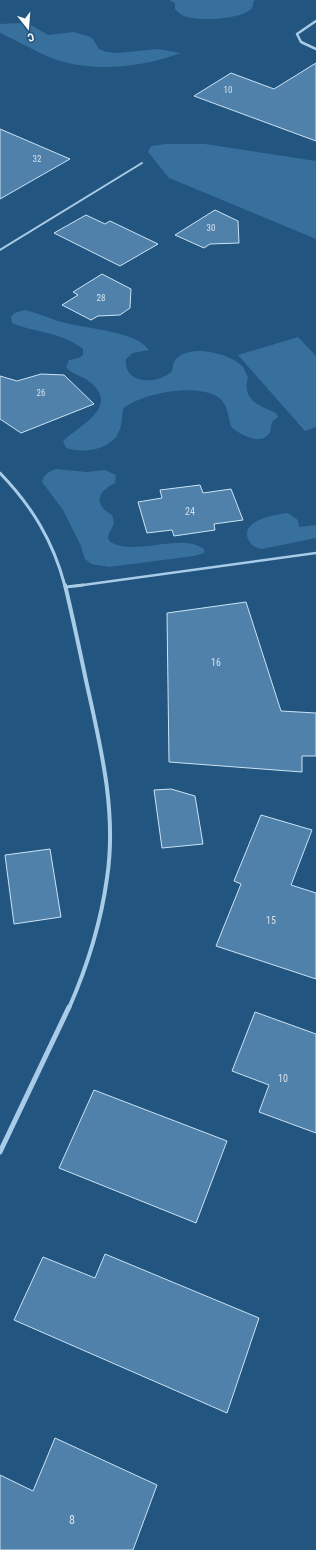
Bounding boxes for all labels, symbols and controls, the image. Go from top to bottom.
north arrow [8,8,48,48]
text: С [26,30,36,44]
house number: 10 [224,85,232,95]
house number: 32 [33,154,42,164]
house number: 30 [207,223,215,233]
house number: 28 [97,293,105,303]
house number: 26 [37,388,45,398]
house number: 24 [185,506,195,517]
house number: 16 [211,657,221,668]
house number: 15 [266,915,276,926]
house number: 10 [278,1073,288,1084]
house number: 8 [69,1513,75,1527]

